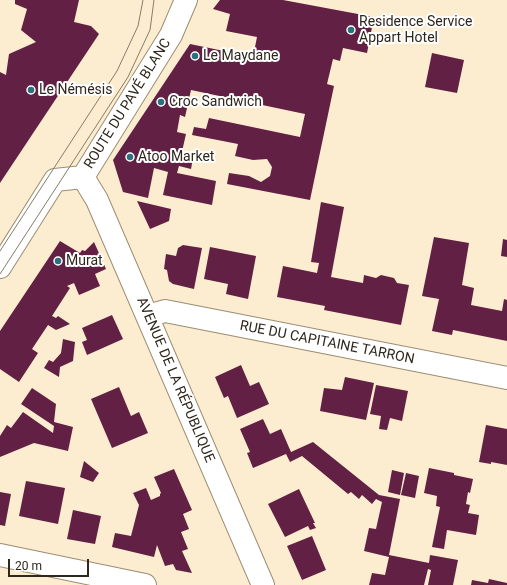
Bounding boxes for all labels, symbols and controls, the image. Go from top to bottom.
place label: Residence Service Appart Hotel [359,14,472,46]
marker: Residence Service Appart Hotel [346,25,356,35]
street label: ROUTE DU PAVÉ BLANC [81,36,175,172]
place label: Le Maydane [203,48,278,64]
marker: Le Maydane [190,51,200,61]
place label: Le Némésis [39,82,112,98]
marker: Le Némésis [26,85,36,95]
place label: Croc Sandwich [169,94,262,110]
marker: Croc Sandwich [156,97,166,107]
place label: Atoo Market [138,149,214,165]
marker: Atoo Market [125,152,135,162]
place label: Murat [66,253,103,269]
marker: Murat [53,256,63,266]
street label: AVENUE DE LA RÉPUBLIQUE [132,295,218,465]
street label: RUE DU CAPITAINE TARRON [238,318,416,368]
scale bar [10,551,91,577]
text: 20 m [15,559,42,573]

